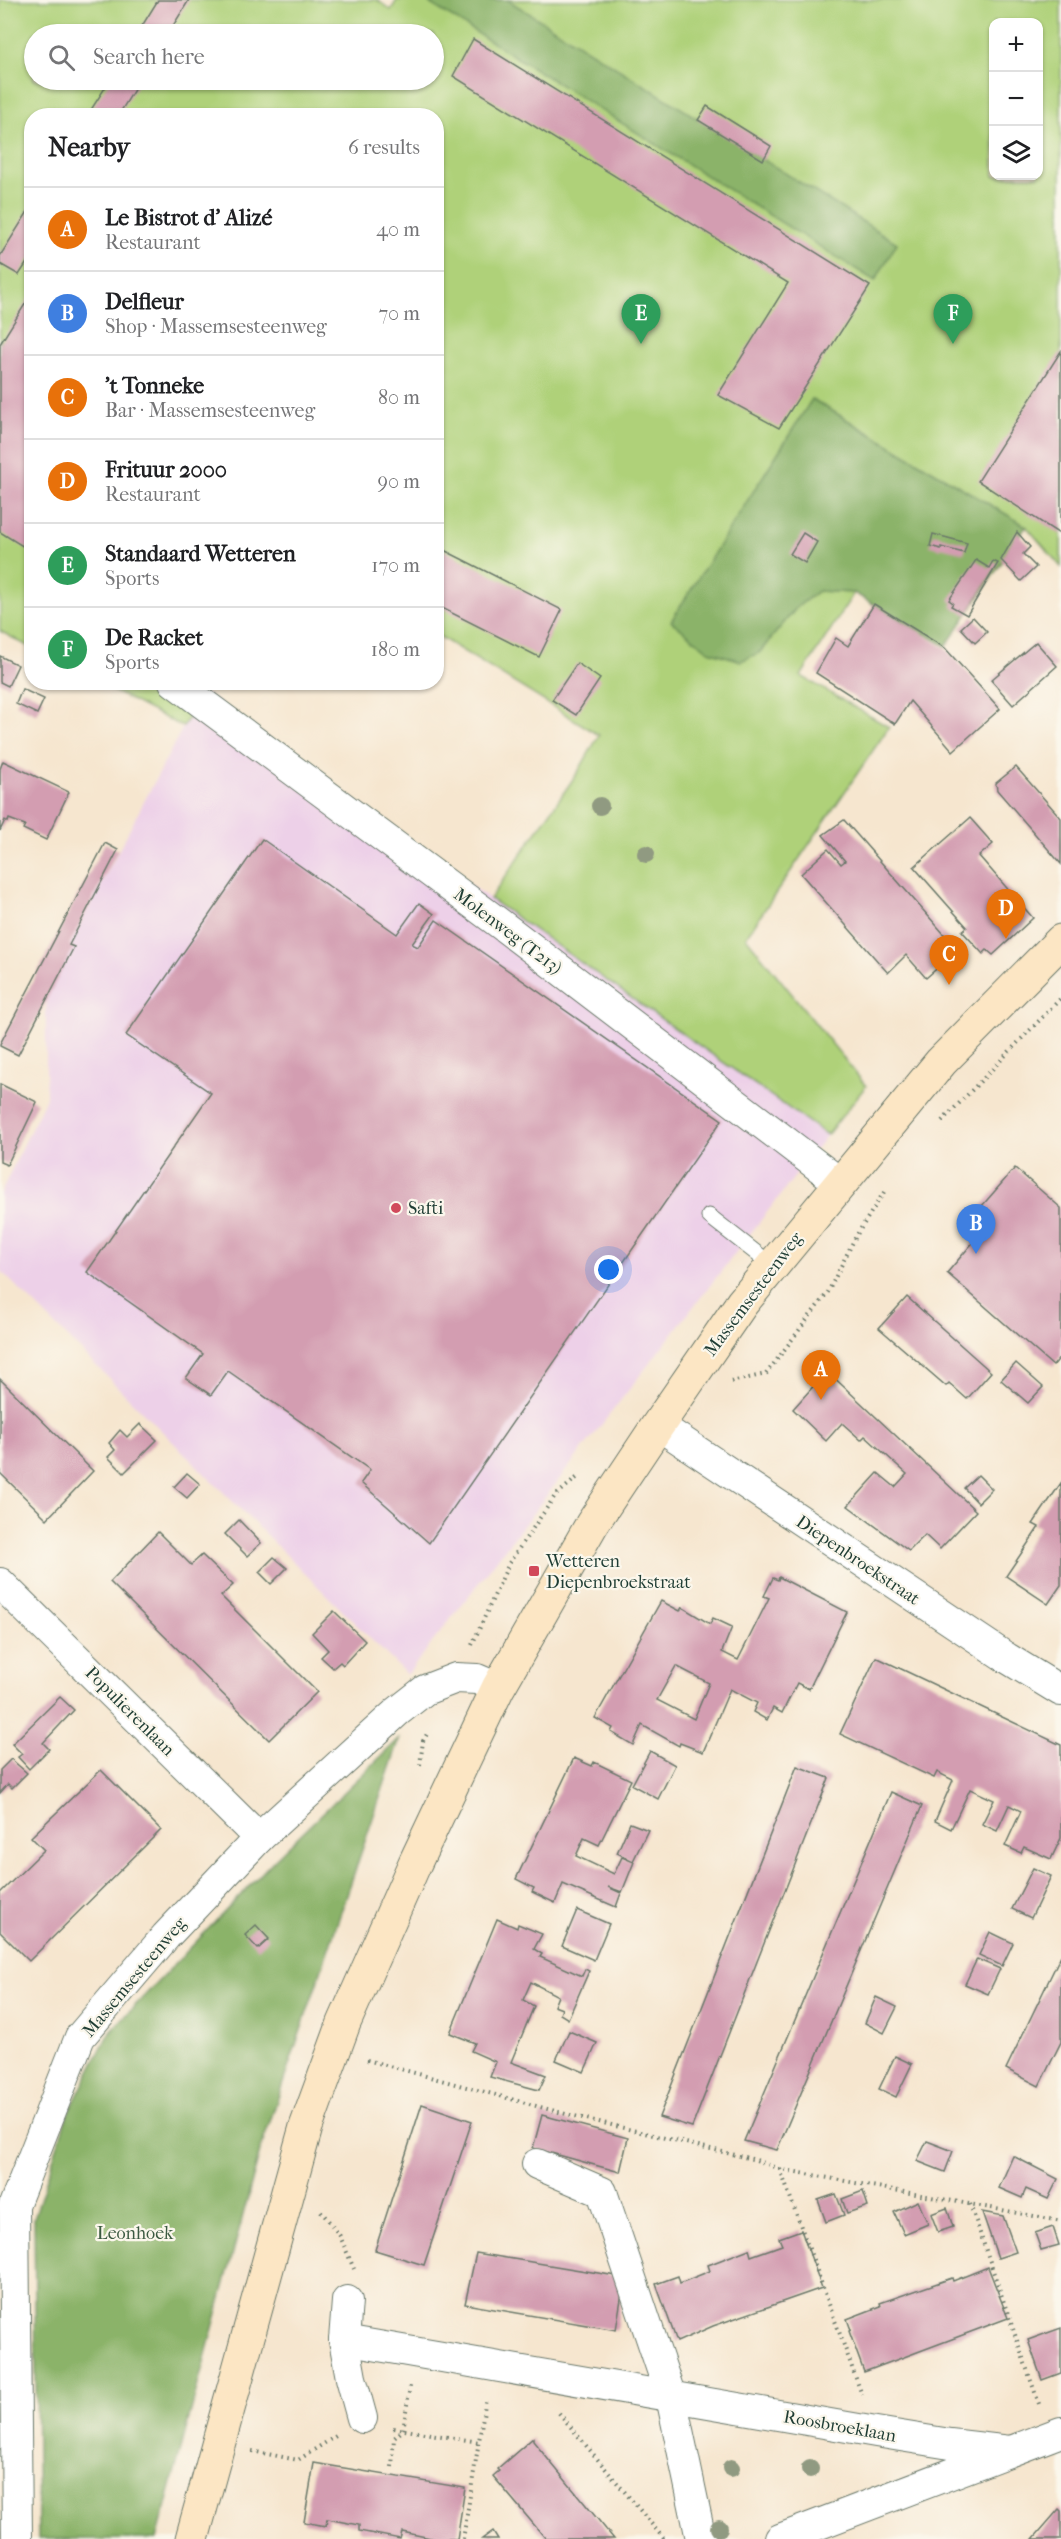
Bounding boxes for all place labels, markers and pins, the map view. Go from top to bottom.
pin: E [622,294,660,344]
pin: F [934,294,972,344]
pin: D [986,890,1026,939]
pin: C [930,936,968,985]
place label: Safti [408,1198,444,1219]
marker: Safti [389,1201,403,1215]
pin: B [956,1204,996,1254]
pin: A [802,1350,840,1400]
place label: Wetteren Diepenbroekstraat [545,1551,691,1593]
marker: Wetteren Diepenbroekstraat [527,1564,541,1578]

